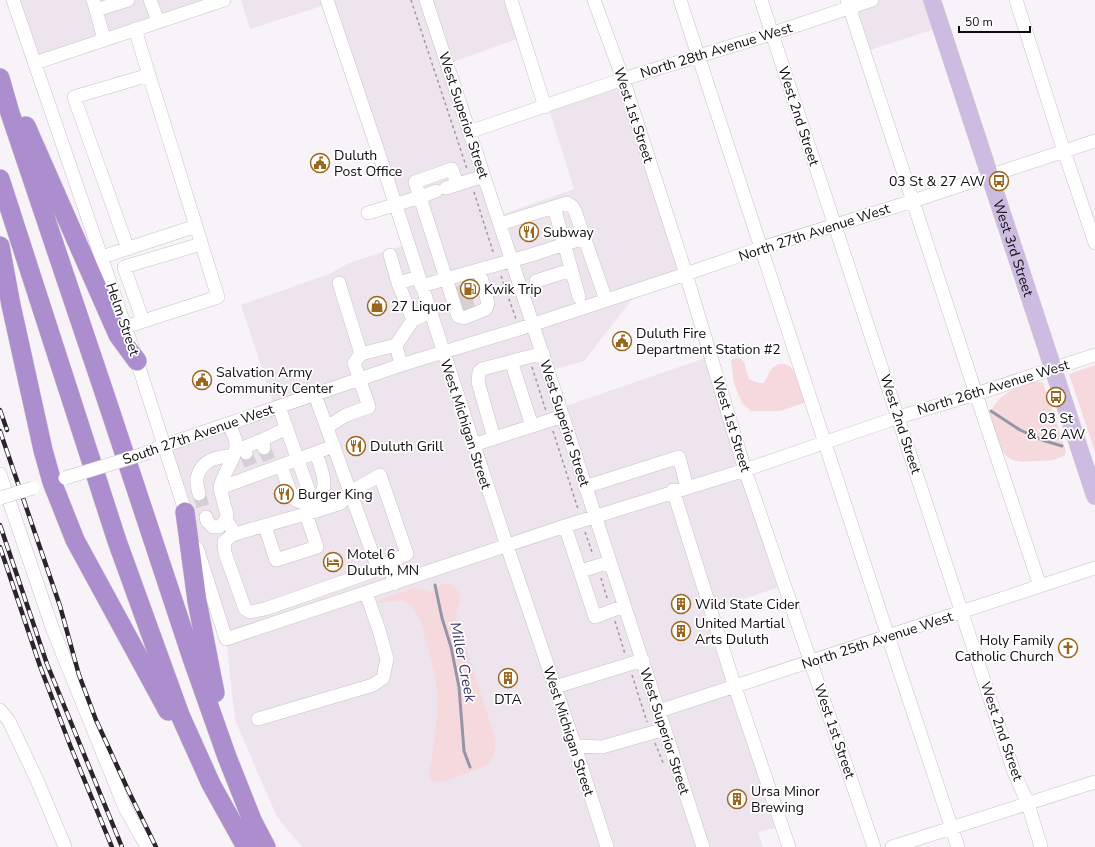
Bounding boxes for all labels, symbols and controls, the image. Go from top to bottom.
scale bar [959,8,1030,34]
text: 50 m [965,14,993,30]
street label: North 28th Avenue West [638,18,795,83]
street label: West Superior Street [434,49,493,181]
street label: West 2nd Street [773,64,824,168]
street label: West 1st Street [609,65,658,165]
place label: Duluth Post Office [334,146,402,181]
public building icon: Duluth Post Office [309,152,331,174]
bus stop icon: 03 St & 27 AW [988,170,1010,192]
place label: 03 St & 27 AW [889,172,986,191]
street label: West 3rd Street [988,197,1038,299]
street label: North 27th Avenue West [736,199,892,266]
restaurant icon: Subway [518,221,540,243]
place label: Subway [543,223,595,242]
fuel station icon: Kwik Trip [459,278,481,300]
street label: Helm Street [101,280,144,358]
place label: Kwik Trip [484,280,542,299]
shop icon: 27 Liquor [366,295,388,317]
place label: 27 Liquor [391,297,451,316]
place label: Duluth Fire Department Station #2 [636,324,781,359]
public building icon: Duluth Fire Department Station #2 [611,330,633,352]
street label: North 26th Avenue West [915,355,1072,420]
street label: West Michigan Street [436,357,496,492]
street label: West Superior Street [535,357,594,489]
place label: Salvation Army Community Center [216,363,333,398]
public building icon: Salvation Army Community Center [191,369,213,391]
street label: West 2nd Street [875,372,926,476]
street label: West 1st Street [708,374,755,474]
bus stop icon: 03 St & 26 AW [1045,386,1067,408]
street label: South 27th Avenue West [120,400,276,469]
place label: 03 St & 26 AW [1027,409,1086,444]
restaurant icon: Duluth Grill [345,435,367,457]
place label: Duluth Grill [370,437,444,456]
restaurant icon: Burger King [273,483,295,505]
place label: Burger King [298,485,373,504]
place label: Motel 6 Duluth, MN [347,545,419,580]
hotel icon: Motel 6 Duluth, MN [322,551,344,573]
building icon: Wild State Cider [670,593,692,615]
place label: Wild State Cider [695,595,800,614]
street label: North 25th Avenue West [799,607,955,674]
place label: United Martial Arts Duluth [695,614,786,649]
water label: Miller Creek [445,620,481,704]
building icon: United Martial Arts Duluth [670,620,692,642]
place label: Holy Family Catholic Church [955,631,1055,666]
church icon: Holy Family Catholic Church [1057,637,1079,659]
street label: West Michigan Street [539,664,599,799]
street label: West Superior Street [635,665,694,797]
building icon: DTA [497,667,519,689]
street label: West 2nd Street [976,679,1027,783]
street label: West 1st Street [809,681,860,781]
place label: DTA [494,690,522,709]
place label: Ursa Minor Brewing [751,782,820,817]
building icon: Ursa Minor Brewing [726,788,748,810]

